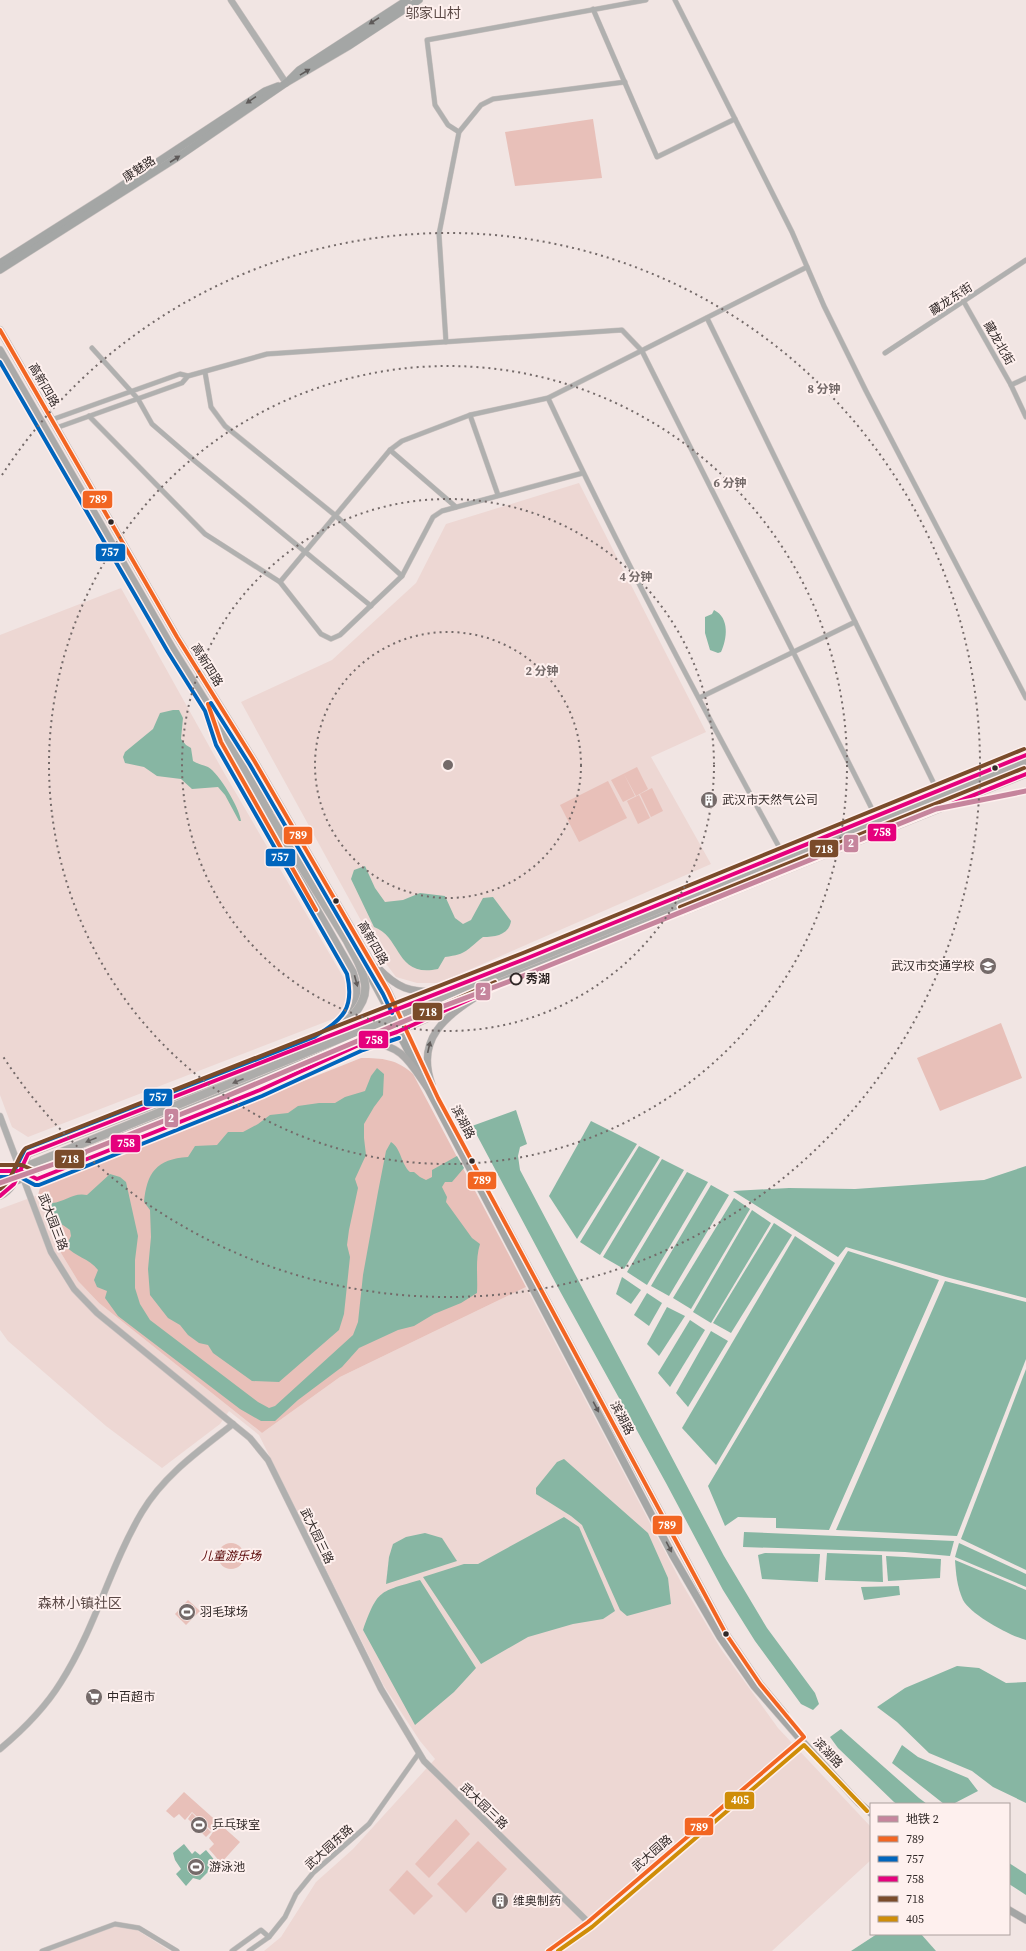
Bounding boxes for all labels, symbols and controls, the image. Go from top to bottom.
district label: 邬家山村 [405,3,461,23]
one-way arrow [369,17,380,25]
one-way arrow [299,69,311,76]
one-way arrow [246,96,257,104]
street label: 康魅路 [120,152,158,186]
one-way arrow [170,155,180,163]
street label: 藏龙东街 [927,279,975,319]
street label: 藏龙北街 [980,318,1018,368]
street label: 高新四路 [25,360,63,410]
text: 8 分钟 [807,381,841,397]
text: 6 分钟 [713,475,747,491]
line badge: 789 [82,490,113,509]
text: 789 [89,492,107,507]
unlabelled marker [106,517,116,527]
line badge: 757 [95,543,126,562]
text: 757 [101,545,119,560]
text: 4 分钟 [619,569,653,585]
street label: 高新四路 [187,640,227,690]
text: 2 分钟 [525,663,559,679]
centre of rings [441,758,455,772]
unlabelled marker [990,763,1000,773]
building icon: 武汉市天然气公司 [699,790,719,810]
place label: 武汉市天然气公司 [722,792,818,808]
line badge: 758 [867,823,897,842]
text: 758 [873,825,891,840]
line badge: 789 [283,826,313,845]
text: 789 [289,828,307,843]
line badge: 2 [843,834,859,853]
text: 2 [848,836,854,851]
line badge: 718 [809,839,839,858]
text: 718 [815,842,833,857]
line badge: 757 [265,848,296,867]
text: 757 [271,850,289,865]
unlabelled marker [331,896,341,906]
street label: 高新四路 [354,918,392,968]
school or university icon: 武汉市交通学校 [978,956,998,976]
place label: 武汉市交通学校 [891,958,975,974]
place label: 秀湖 [526,971,550,987]
marker: 秀湖 [509,972,523,986]
one-way arrow [353,974,359,987]
line badge: 2 [475,982,491,1001]
text: 2 [480,984,486,999]
line badge: 718 [412,1002,443,1021]
text: 718 [419,1005,437,1020]
line badge: 758 [358,1030,389,1049]
text: 758 [365,1033,383,1048]
one-way arrow [427,1041,433,1054]
one-way arrow [231,1078,243,1084]
line badge: 757 [143,1088,173,1107]
text: 757 [149,1090,167,1105]
street label: 滨湖路 [447,1102,479,1142]
line badge: 2 [164,1108,179,1128]
text: 2 [168,1111,174,1126]
line badge: 758 [110,1134,141,1153]
text: 758 [117,1136,135,1151]
one-way arrow [85,1138,97,1144]
line badge: 718 [54,1149,85,1169]
text: 718 [61,1152,79,1167]
unlabelled marker [467,1156,477,1166]
line badge: 789 [467,1171,497,1190]
text: 789 [473,1173,491,1188]
street label: 武大园三路 [35,1191,71,1253]
street label: 滨湖路 [606,1398,638,1438]
one-way arrow [592,1401,599,1413]
street label: 武大园三路 [297,1506,337,1566]
line badge: 789 [652,1515,683,1535]
text: 789 [658,1518,676,1533]
one-way arrow [666,1541,672,1553]
park label: 儿童游乐场 [201,1548,262,1564]
district label: 森林小镇社区 [38,1593,122,1613]
sports icon: 羽毛球场 [177,1602,197,1622]
place label: 羽毛球场 [200,1604,248,1620]
unlabelled marker [721,1629,731,1639]
supermarket icon: 中百超市 [84,1687,104,1707]
place label: 中百超市 [107,1689,155,1705]
street label: 滨湖路 [810,1734,846,1772]
street label: 武大园三路 [457,1779,511,1833]
line badge: 405 [724,1791,755,1810]
text: 405 [731,1793,749,1808]
legend [870,1803,1010,1935]
text: 地铁 2 [906,1811,939,1827]
sports icon: 乒乓球室 [189,1815,209,1835]
place label: 乒乓球室 [212,1817,260,1833]
line badge: 789 [684,1817,714,1836]
text: 789 [690,1820,708,1835]
street label: 武大园东路 [301,1821,357,1873]
street label: 武大园路 [629,1831,675,1875]
text: 789 [906,1831,924,1847]
text: 757 [906,1851,924,1867]
sports icon: 游泳池 [186,1857,206,1877]
place label: 游泳池 [209,1859,245,1875]
text: 758 [906,1871,924,1887]
building icon: 维奥制药 [490,1891,510,1911]
text: 718 [906,1891,924,1907]
place label: 维奥制药 [513,1893,561,1909]
text: 405 [906,1911,924,1927]

